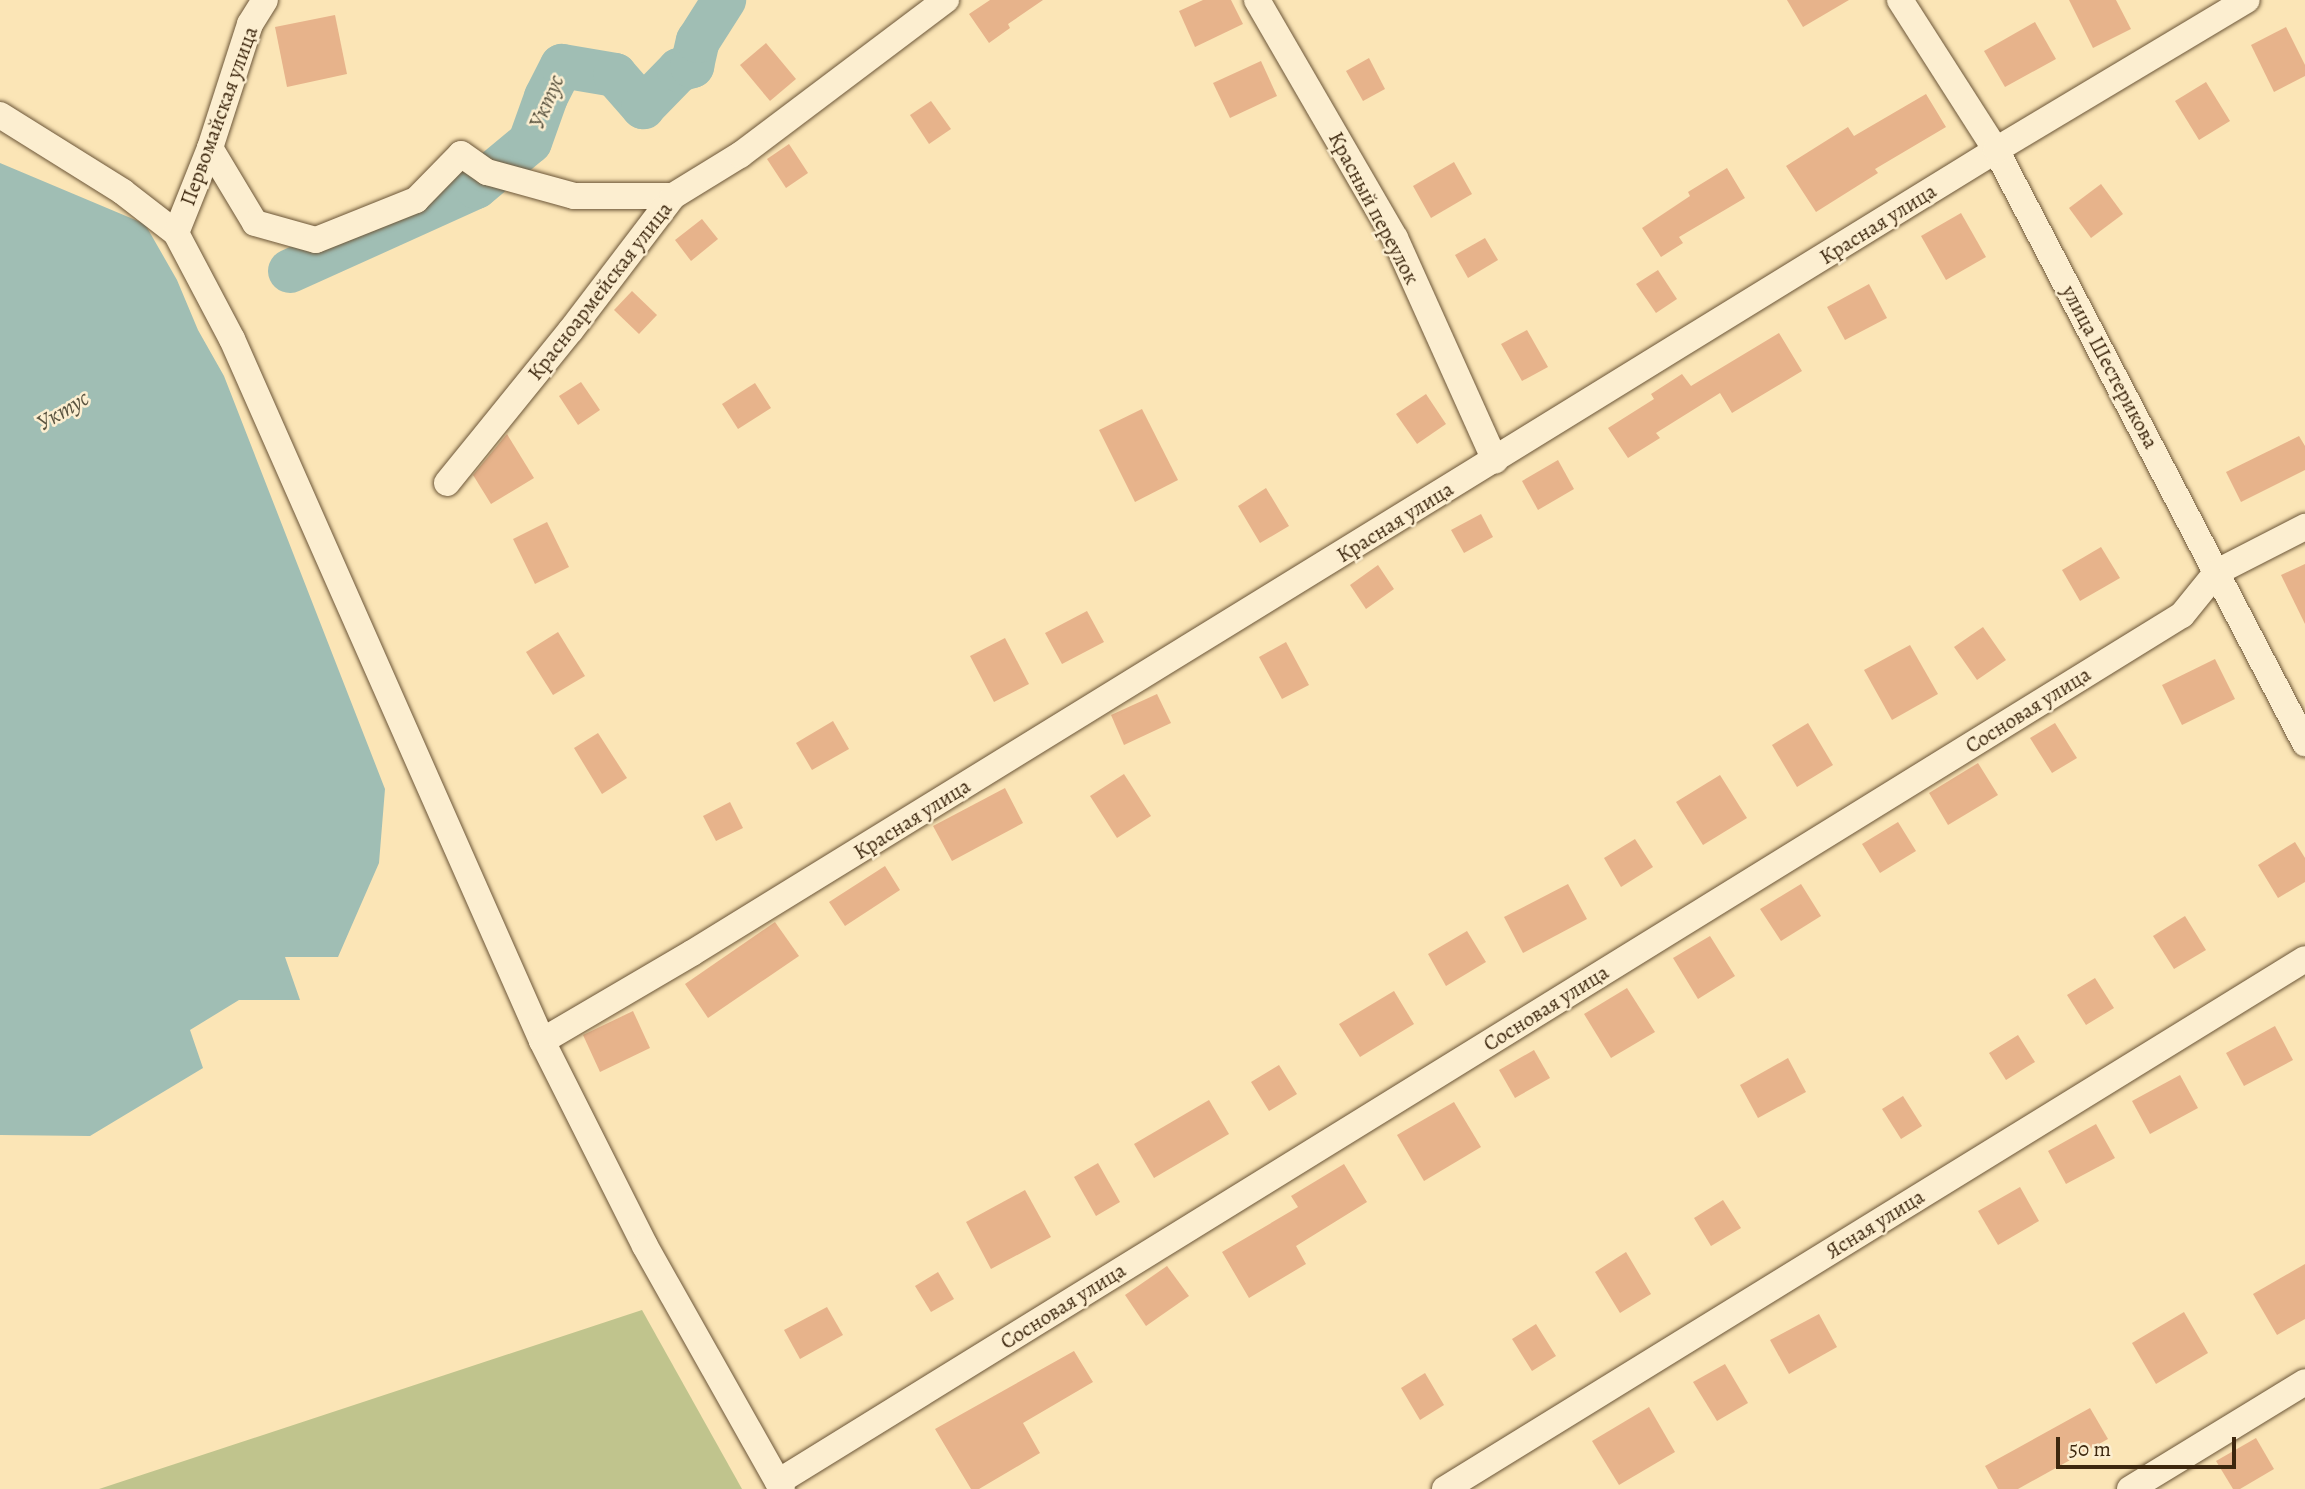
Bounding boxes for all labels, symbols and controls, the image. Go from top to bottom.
street label: Первомайская улица [175,23,263,209]
water label: Уктус [523,71,571,133]
street label: Красный переулок [1323,127,1425,289]
street label: Красная улица [1815,178,1941,270]
street label: Красноармейская улица [523,197,677,385]
street label: улица Шестерикова [2056,281,2164,453]
water label: Уктус [32,385,94,437]
street label: Красная улица [1332,476,1458,568]
street label: Сосновая улица [1961,661,2095,759]
street label: Красная улица [849,773,975,865]
street label: Сосновая улица [1479,959,1613,1057]
street label: Ясная улица [1821,1184,1929,1264]
street label: Сосновая улица [996,1257,1130,1355]
scale bar [2060,1422,2240,1466]
text: 50 m [2069,1435,2111,1463]

